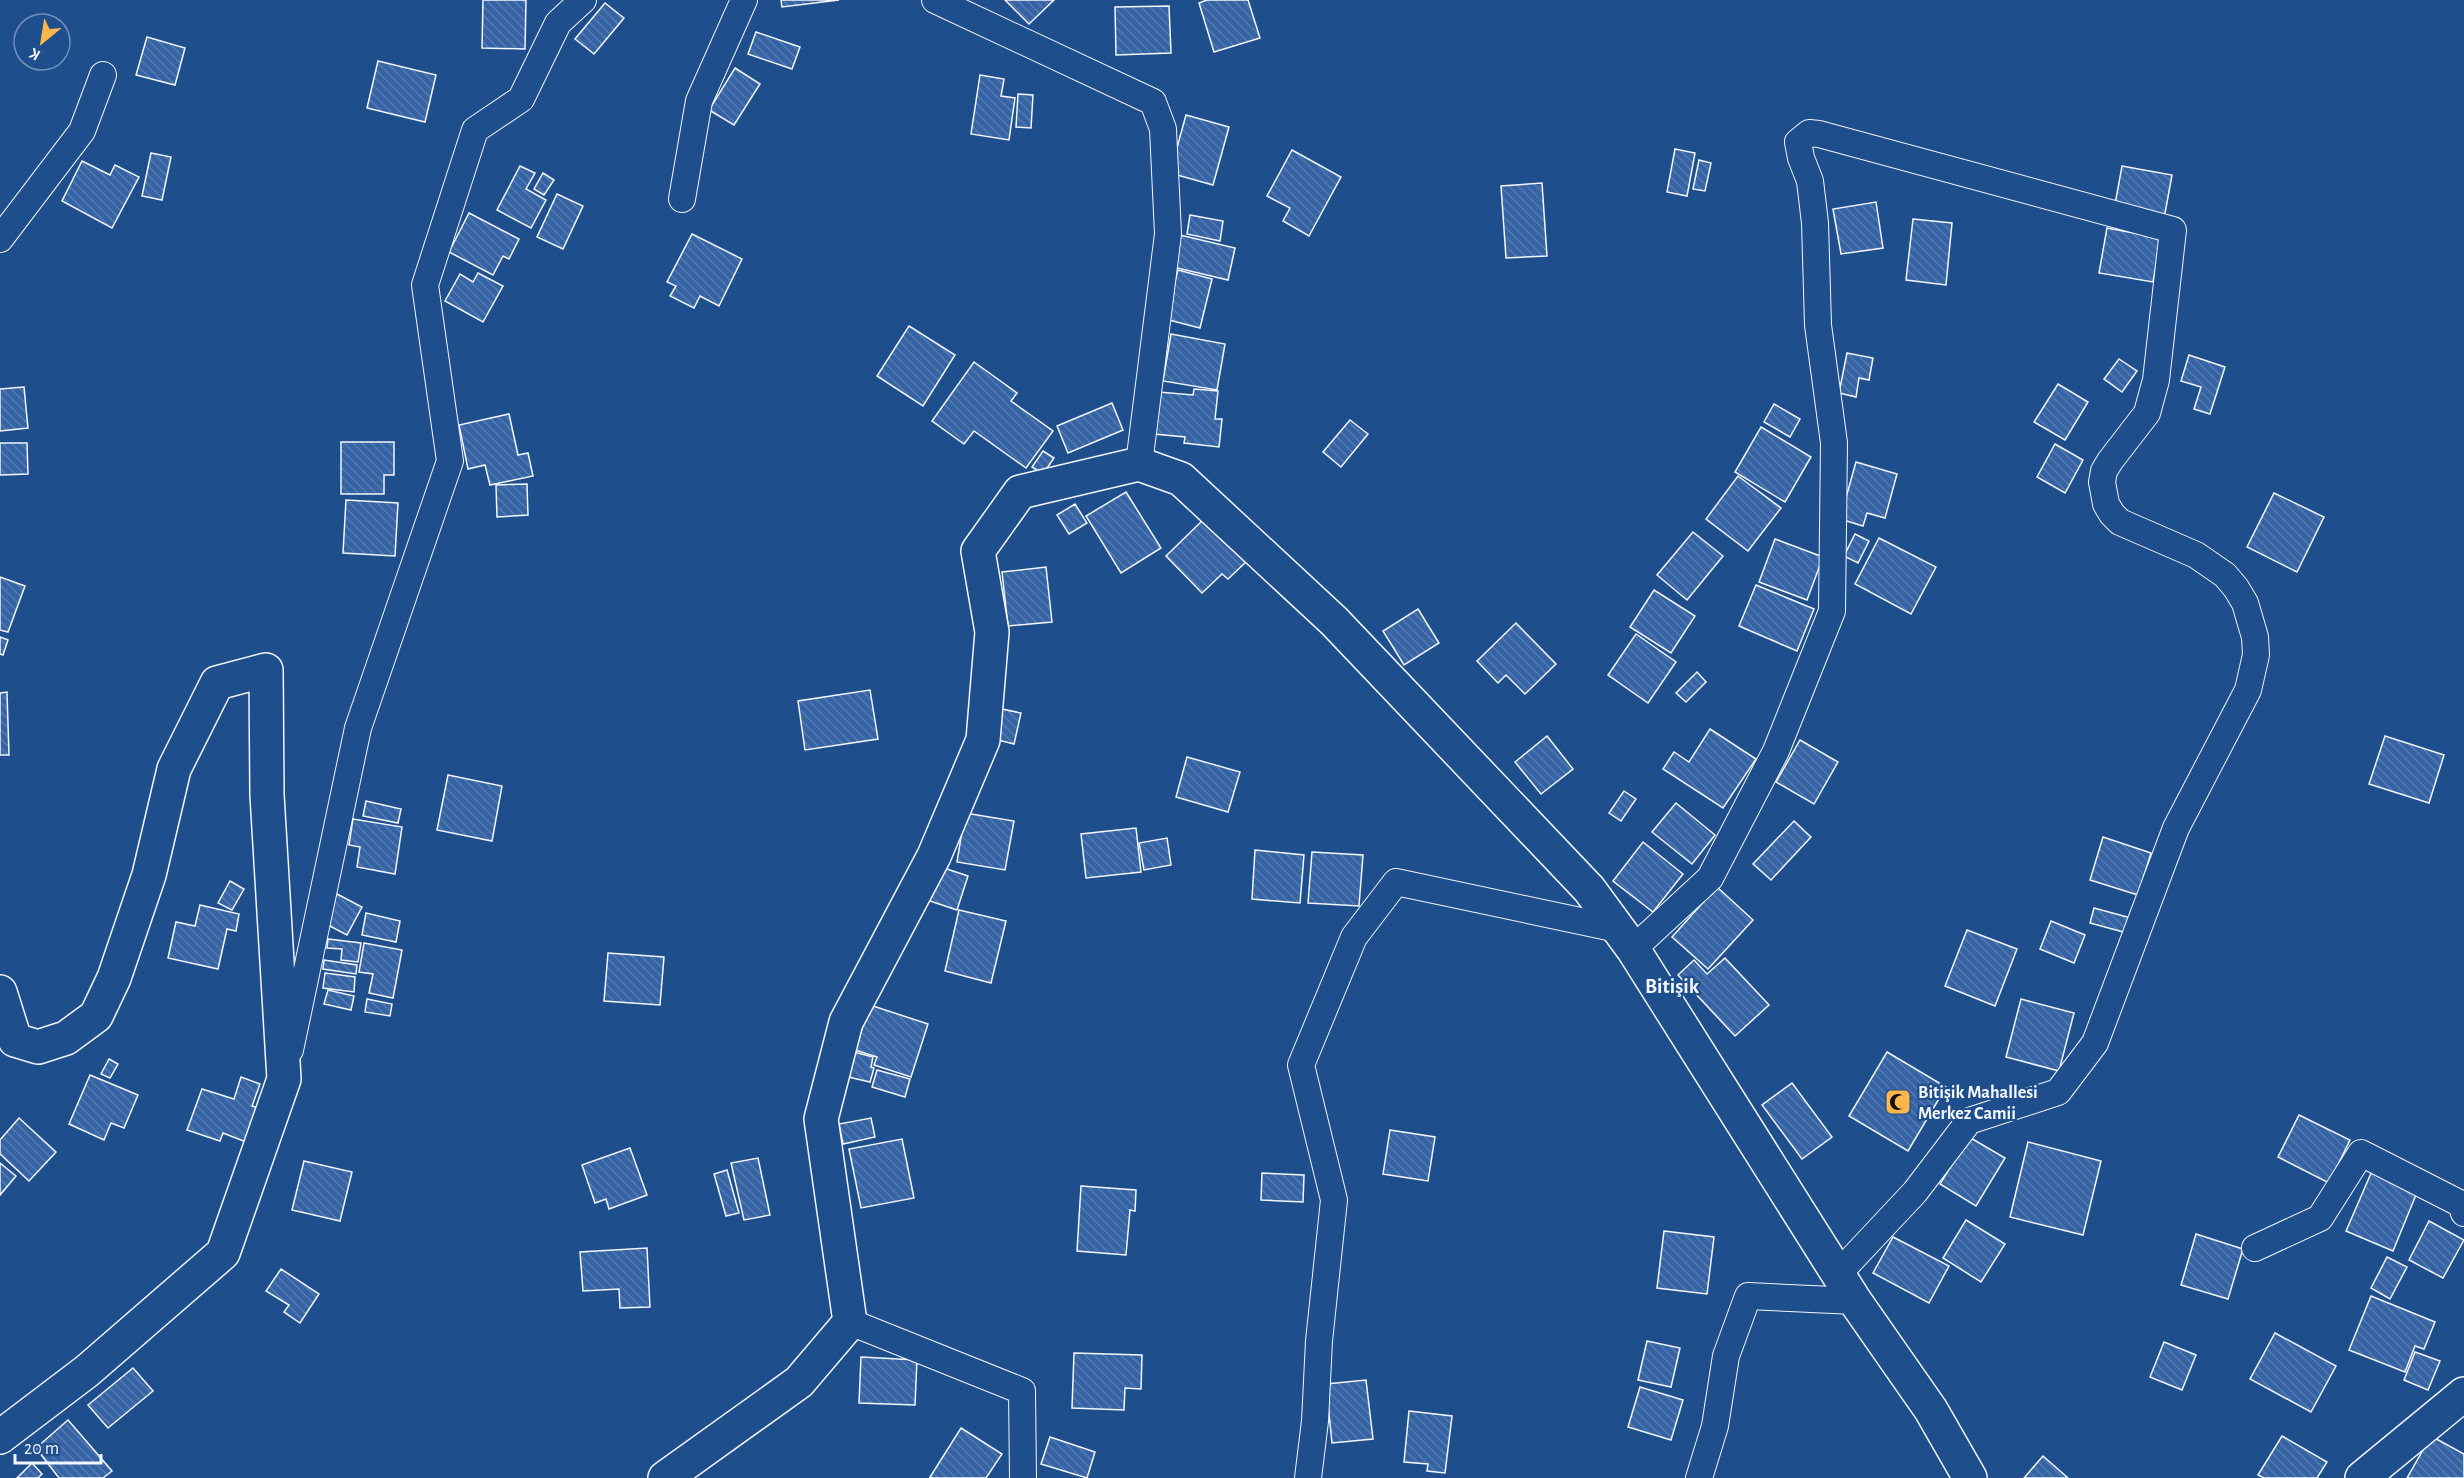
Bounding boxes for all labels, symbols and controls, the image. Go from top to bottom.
north arrow [12,12,72,72]
text: K [26,45,43,63]
district label: Bitişik [1645,976,1700,997]
place label: Bitişik Mahallesi Merkez Camii [1918,1084,2038,1123]
mosque icon: Bitişik Mahallesi Merkez Camii [1883,1087,1913,1117]
scale bar [15,1427,100,1465]
text: 20 m [24,1440,59,1458]

